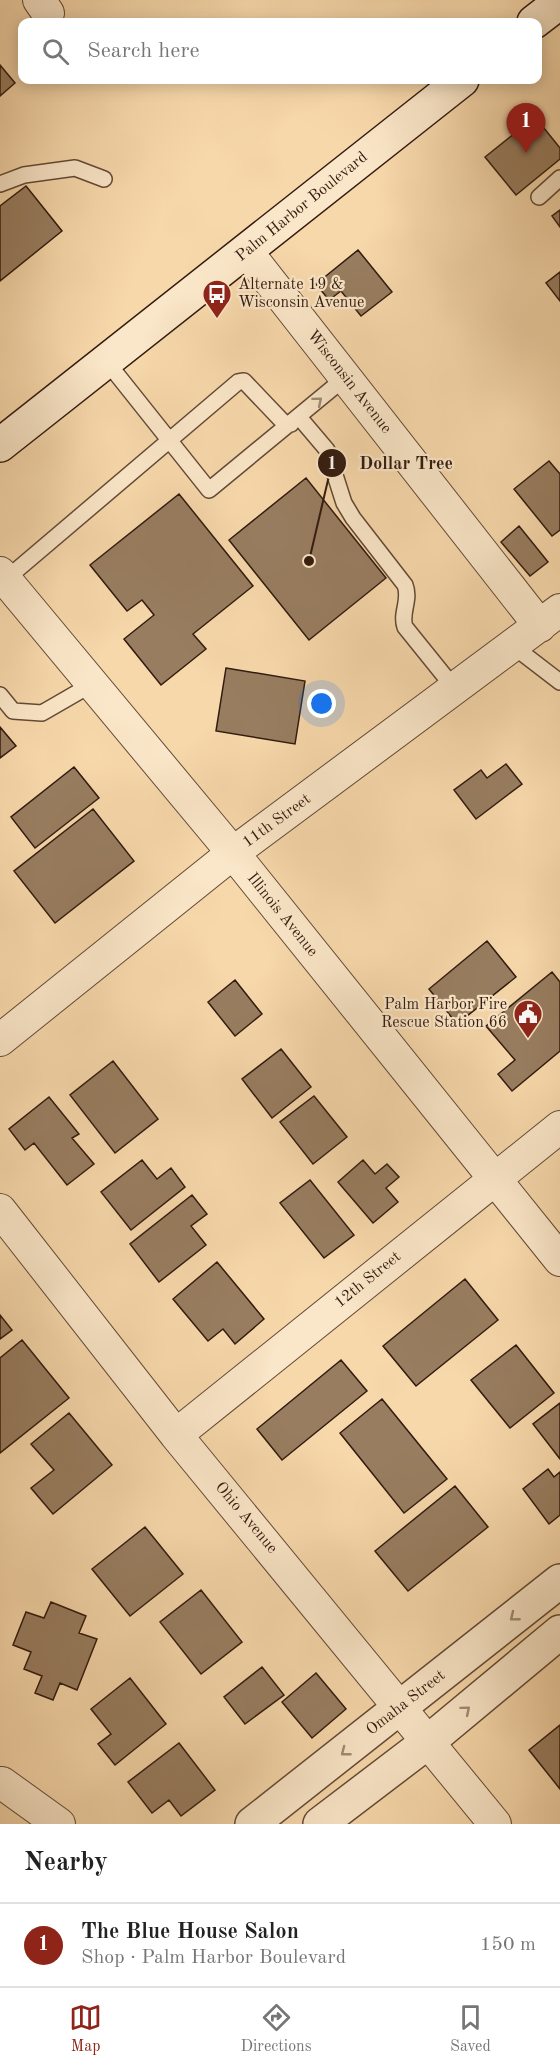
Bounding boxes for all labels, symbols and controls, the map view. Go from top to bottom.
search box [18,18,542,84]
icon: search [39,35,72,68]
text: Search here [87,40,200,62]
pin: 1 [506,104,546,153]
street label: Palm Harbor Boulevard [233,149,371,265]
place label: Alternate 19 & Wisconsin Avenue [238,277,364,311]
bus stop icon: Alternate 19 & Wisconsin Avenue [201,278,233,320]
street label: Wisconsin Avenue [304,327,394,437]
one-way arrow [311,397,322,408]
callout: Dollar Tree [317,445,465,481]
text: 1 [327,455,337,473]
text: Dollar Tree [359,455,453,473]
your location [307,689,336,718]
street label: 11th Street [240,791,314,851]
street label: Illinois Avenue [244,870,320,960]
place label: Palm Harbor Fire Rescue Station 66 [381,997,507,1031]
public building icon: Palm Harbor Fire Rescue Station 66 [512,998,544,1040]
street label: 12th Street [332,1248,404,1311]
street label: Ohio Avenue [212,1479,280,1557]
one-way arrow [510,1610,521,1621]
street label: Omaha Street [364,1667,449,1739]
one-way arrow [459,1707,470,1718]
one-way arrow [341,1744,352,1755]
text: Nearby [24,1850,108,1876]
text: The Blue House Salon [81,1921,299,1943]
text: 1 [38,1935,49,1955]
text: 150 m [480,1935,536,1955]
text: Shop · Palm Harbor Boulevard [81,1948,346,1968]
tab: Map [69,2001,102,2057]
tab: Directions [241,2001,312,2057]
tab: Saved [450,2001,491,2057]

